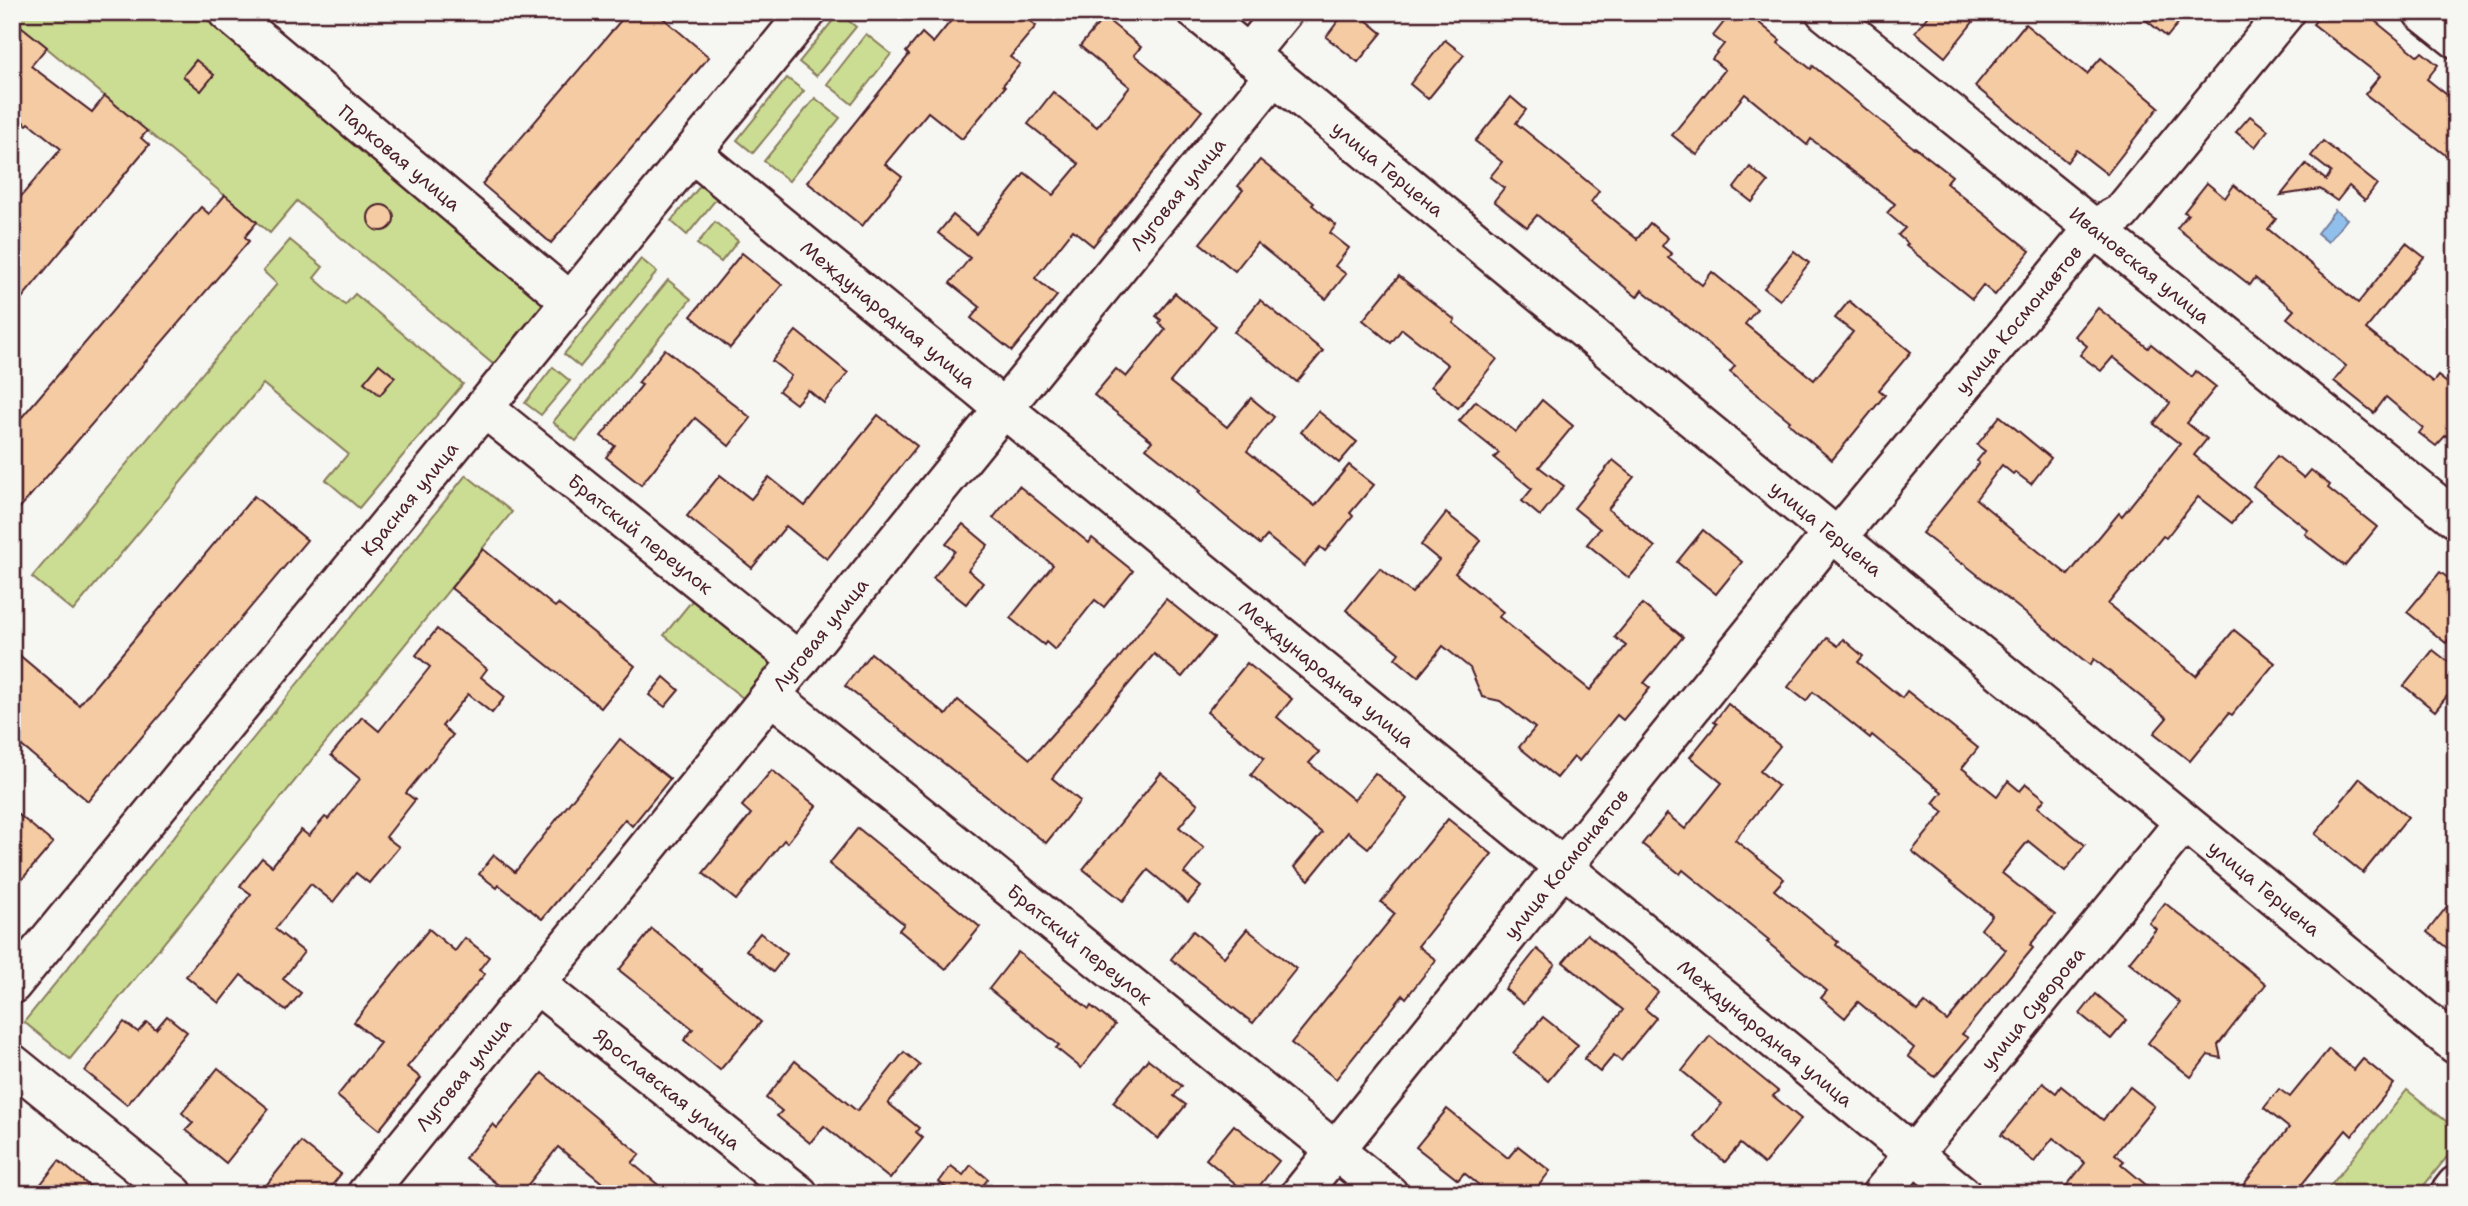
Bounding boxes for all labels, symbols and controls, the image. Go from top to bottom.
street label: Парковая улица [333,99,466,217]
street label: улица Герцена [1326,116,1449,223]
street label: Луговая улица [1125,132,1231,256]
street label: Ивановская улица [2064,201,2215,330]
street label: Международная улица [795,235,981,394]
street label: улица Космонавтов [1950,240,2088,399]
street label: Красная улица [356,437,464,561]
street label: Братский переулок [563,468,718,600]
street label: улица Герцена [1765,475,1887,582]
street label: Луговая улица [767,573,874,696]
street label: Международная улица [1234,595,1420,753]
street label: улица Космонавтов [1498,784,1634,944]
street label: улица Герцена [2203,835,2326,942]
street label: Братский переулок [1002,879,1157,1011]
street label: улица Суворова [1975,941,2091,1075]
street label: Международная улица [1672,954,1858,1113]
street label: Луговая улица [410,1013,517,1136]
street label: Ярославская улица [588,1023,746,1156]

